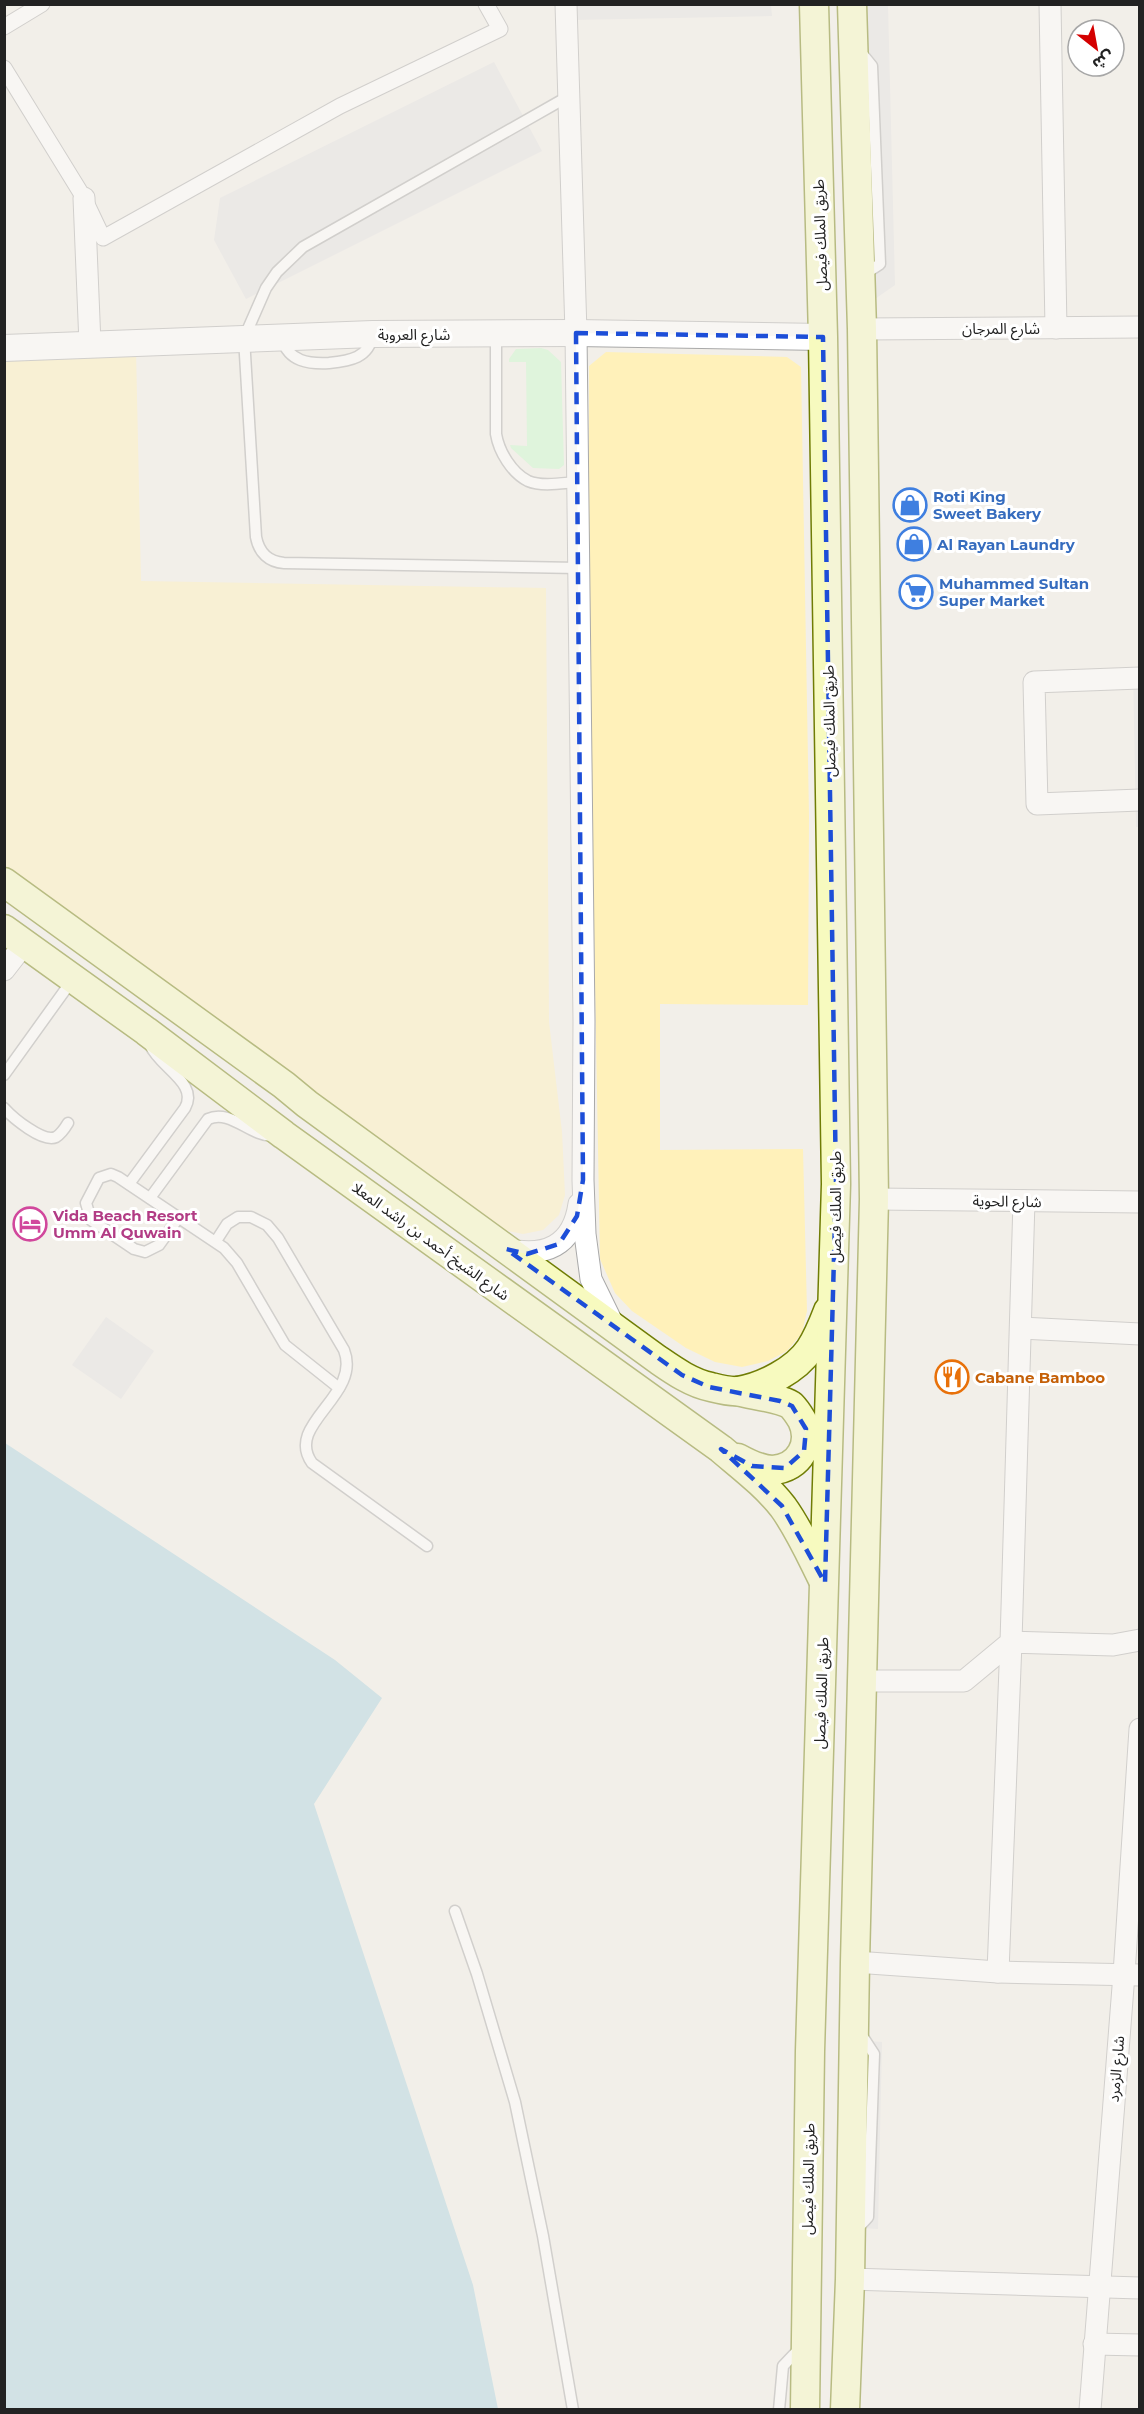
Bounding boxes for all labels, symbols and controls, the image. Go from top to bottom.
north arrow [1066,18,1126,78]
text: ش [1089,47,1118,74]
street label: طريق الملك فيصل [809,179,832,291]
street label: شارع المرجان [962,319,1040,341]
street label: شارع العروبة [378,325,450,347]
shop icon: Roti King Sweet Bakery [892,487,928,523]
place label: Roti King Sweet Bakery [933,487,1042,523]
shop icon: Al Rayan Laundry [896,526,932,562]
place label: Al Rayan Laundry [936,535,1076,554]
supermarket icon: Muhammed Sultan Super Market [898,574,934,610]
place label: Muhammed Sultan Super Market [939,574,1089,610]
street label: طريق الملك فيصل [819,665,840,777]
street label: طريق الملك فيصل [826,1151,846,1263]
street label: شارع الشيخ أحمد بن راشد المعلا [347,1178,514,1307]
street label: شارع الحوية [972,1191,1042,1214]
hotel icon: Vida Beach Resort Umm Al Quwain [12,1206,48,1242]
place label: Vida Beach Resort Umm Al Quwain [52,1206,198,1242]
restaurant icon: Cabane Bamboo [934,1359,970,1395]
place label: Cabane Bamboo [975,1368,1105,1387]
street label: طريق الملك فيصل [810,1637,833,1749]
street label: شارع الزمرد [1104,2035,1131,2103]
street label: طريق الملك فيصل [798,2123,819,2235]

